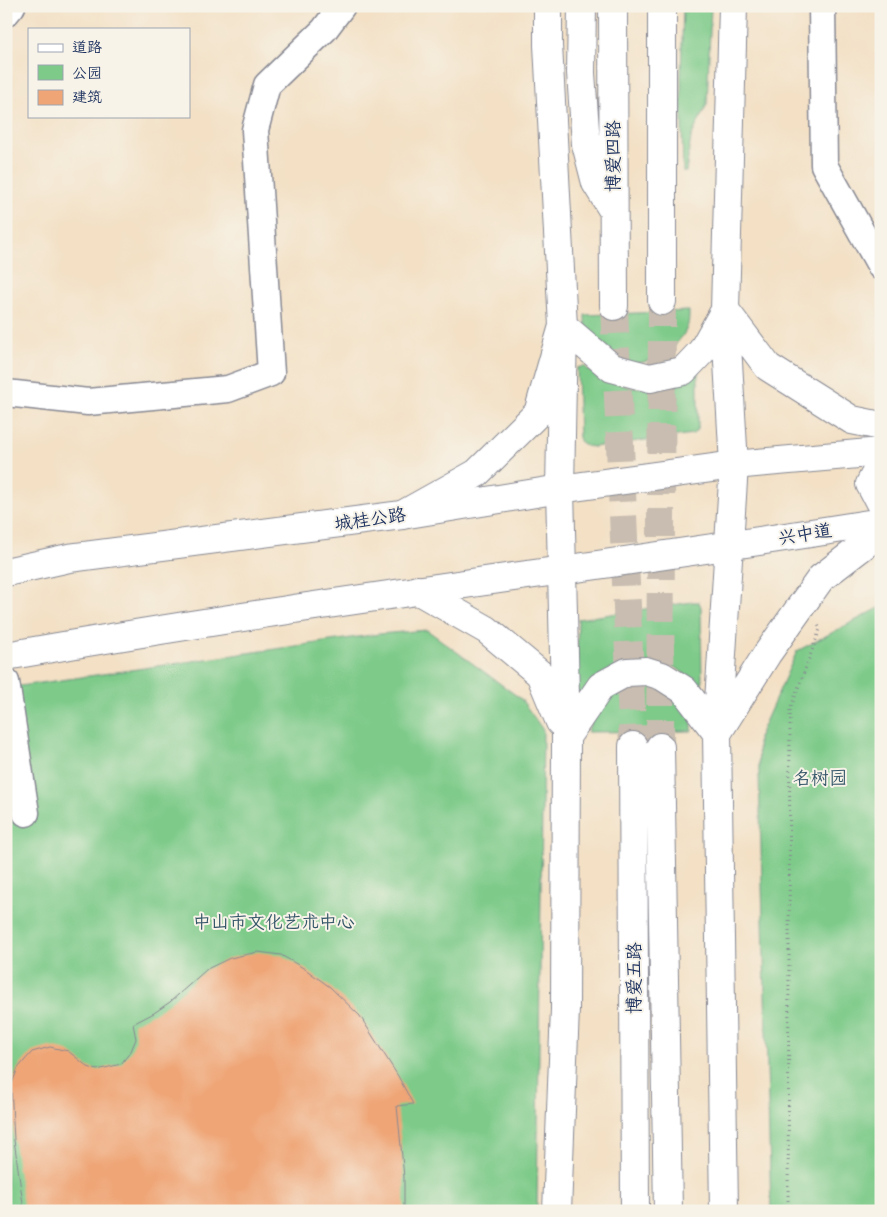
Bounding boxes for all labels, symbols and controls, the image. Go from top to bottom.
legend [28,28,190,118]
text: 道路 [72,38,102,60]
text: 公园 [72,64,102,86]
text: 建筑 [72,88,102,110]
street label: 博爱四路 [603,120,628,192]
street label: 城桂公路 [333,504,408,539]
street label: 兴中道 [777,520,834,553]
park label: 名树园 [793,768,847,793]
park label: 中山市文化艺术中心 [193,912,355,937]
street label: 博爱五路 [624,942,649,1014]

